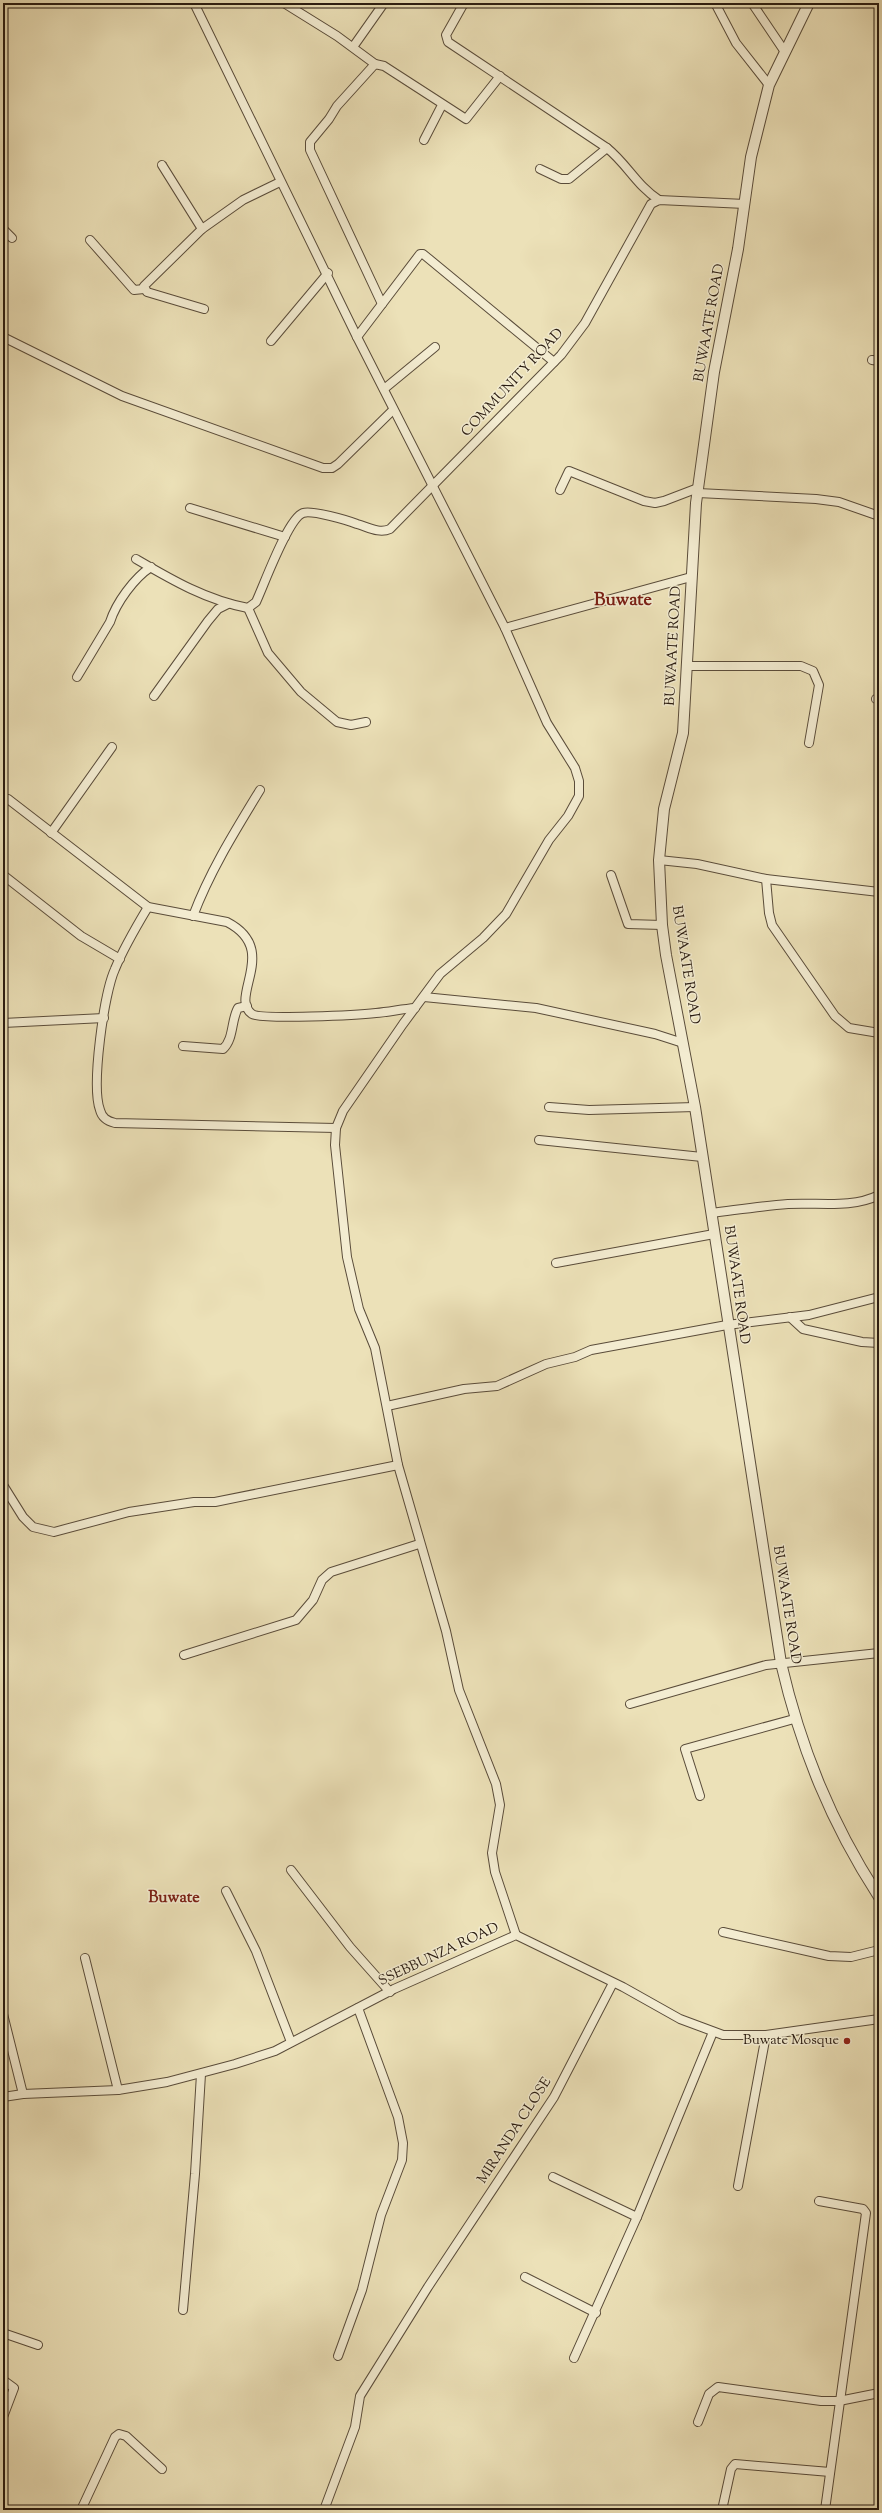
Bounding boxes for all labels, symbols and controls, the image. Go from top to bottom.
street label: BUWAATE ROAD [690,262,730,384]
street label: COMMUNITY ROAD [457,324,569,442]
street label: BUWAATE ROAD [661,586,687,706]
district label: Buwate [594,588,653,614]
street label: BUWAATE ROAD [666,904,704,1026]
street label: BUWAATE ROAD [718,1224,754,1346]
street label: BUWAATE ROAD [767,1544,805,1666]
district label: Buwate [148,1887,200,1910]
street label: SSEBBUNZA ROAD [375,1918,503,1992]
place label: Buwate Mosque [743,2031,839,2051]
marker: Buwate Mosque [842,2036,852,2046]
street label: MIRANDA CLOSE [473,2073,557,2188]

